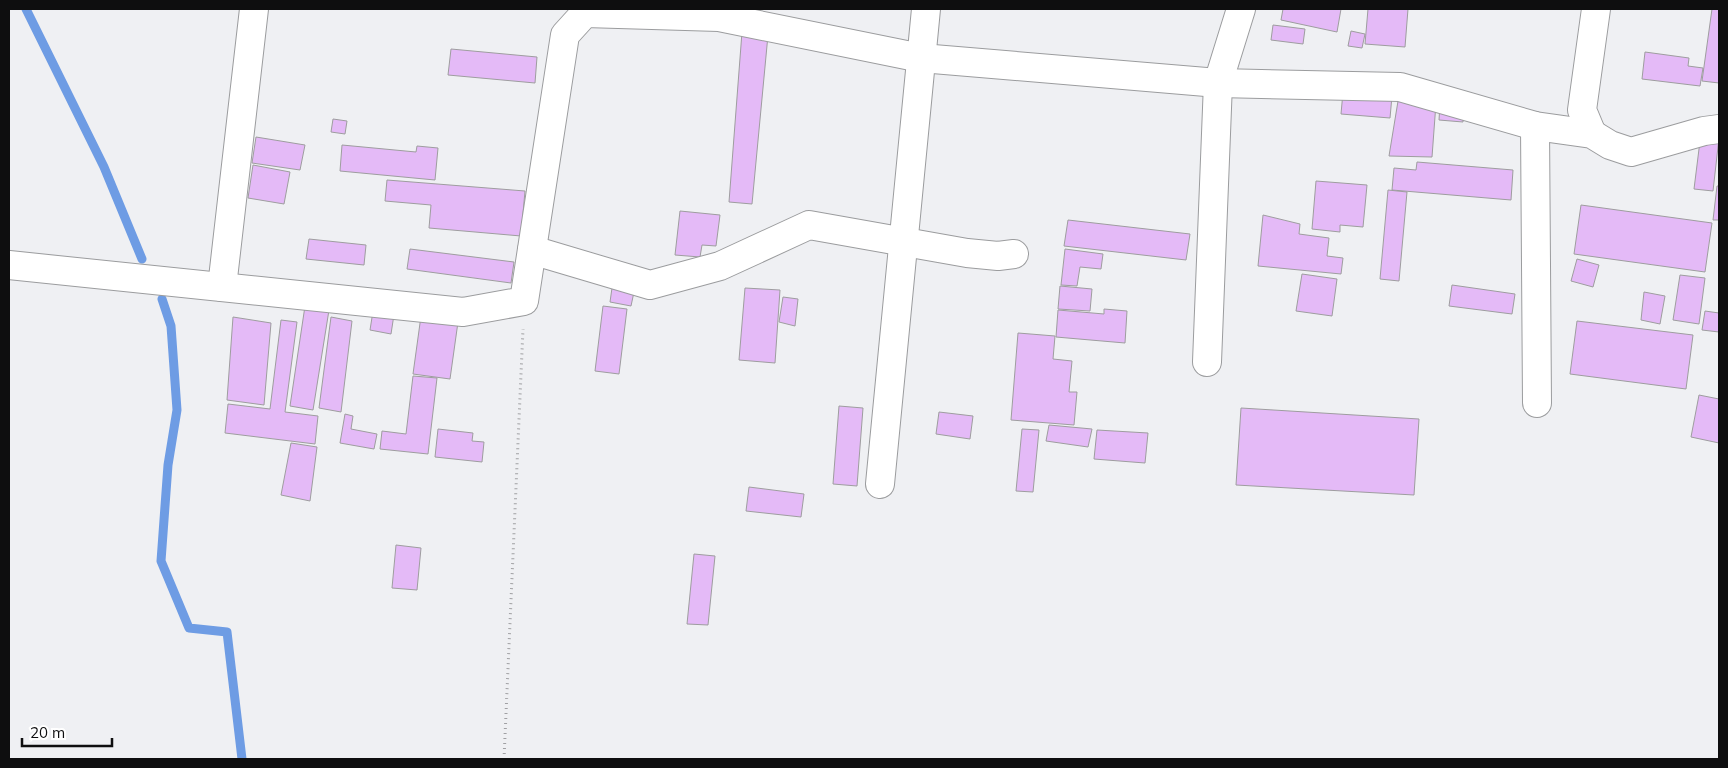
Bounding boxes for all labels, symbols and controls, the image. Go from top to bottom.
scale bar [22,716,112,748]
text: 20 m [30,723,65,742]

